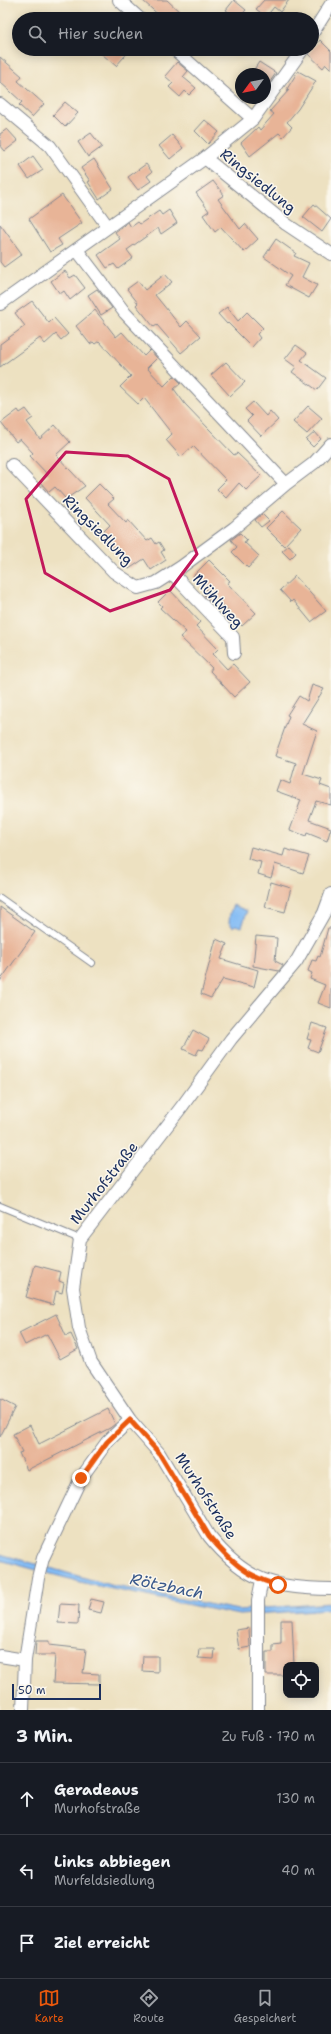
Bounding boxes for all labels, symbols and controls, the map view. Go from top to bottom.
search box [12,12,319,56]
icon: search [26,23,48,45]
text: Hier suchen [58,24,143,44]
north arrow [235,68,271,104]
street label: Ringsiedlung [216,144,300,218]
street label: Ringsiedlung [58,490,138,570]
street label: Mühlweg [188,570,248,632]
street label: Murhofstraße [65,1138,143,1228]
street label: Murhofstraße [170,1449,242,1543]
route end [72,1469,90,1487]
water label: Rötzbach [128,1568,206,1604]
route start [269,1576,287,1594]
map controls [283,1662,319,1698]
button: locate [283,1662,319,1698]
scale bar [12,1682,101,1701]
text: 50 m [18,1683,46,1698]
text: 3 Min. [16,1725,73,1747]
text: Zu Fuß · 170 m [222,1728,315,1745]
text: Geradeaus [54,1780,139,1800]
icon: ahead [16,1788,38,1810]
text: 130 m [277,1790,315,1807]
text: Murhofstraße [54,1800,140,1817]
text: Links abbiegen [54,1852,170,1872]
icon: left [16,1860,38,1882]
text: 40 m [281,1862,315,1879]
text: Murfeldsiedlung [54,1872,155,1889]
icon: arrive [16,1932,38,1954]
text: Ziel erreicht [54,1933,150,1953]
tab: Karte [35,1987,64,2026]
tab: Route [133,1987,164,2026]
tab: Gespeichert [234,1987,296,2026]

